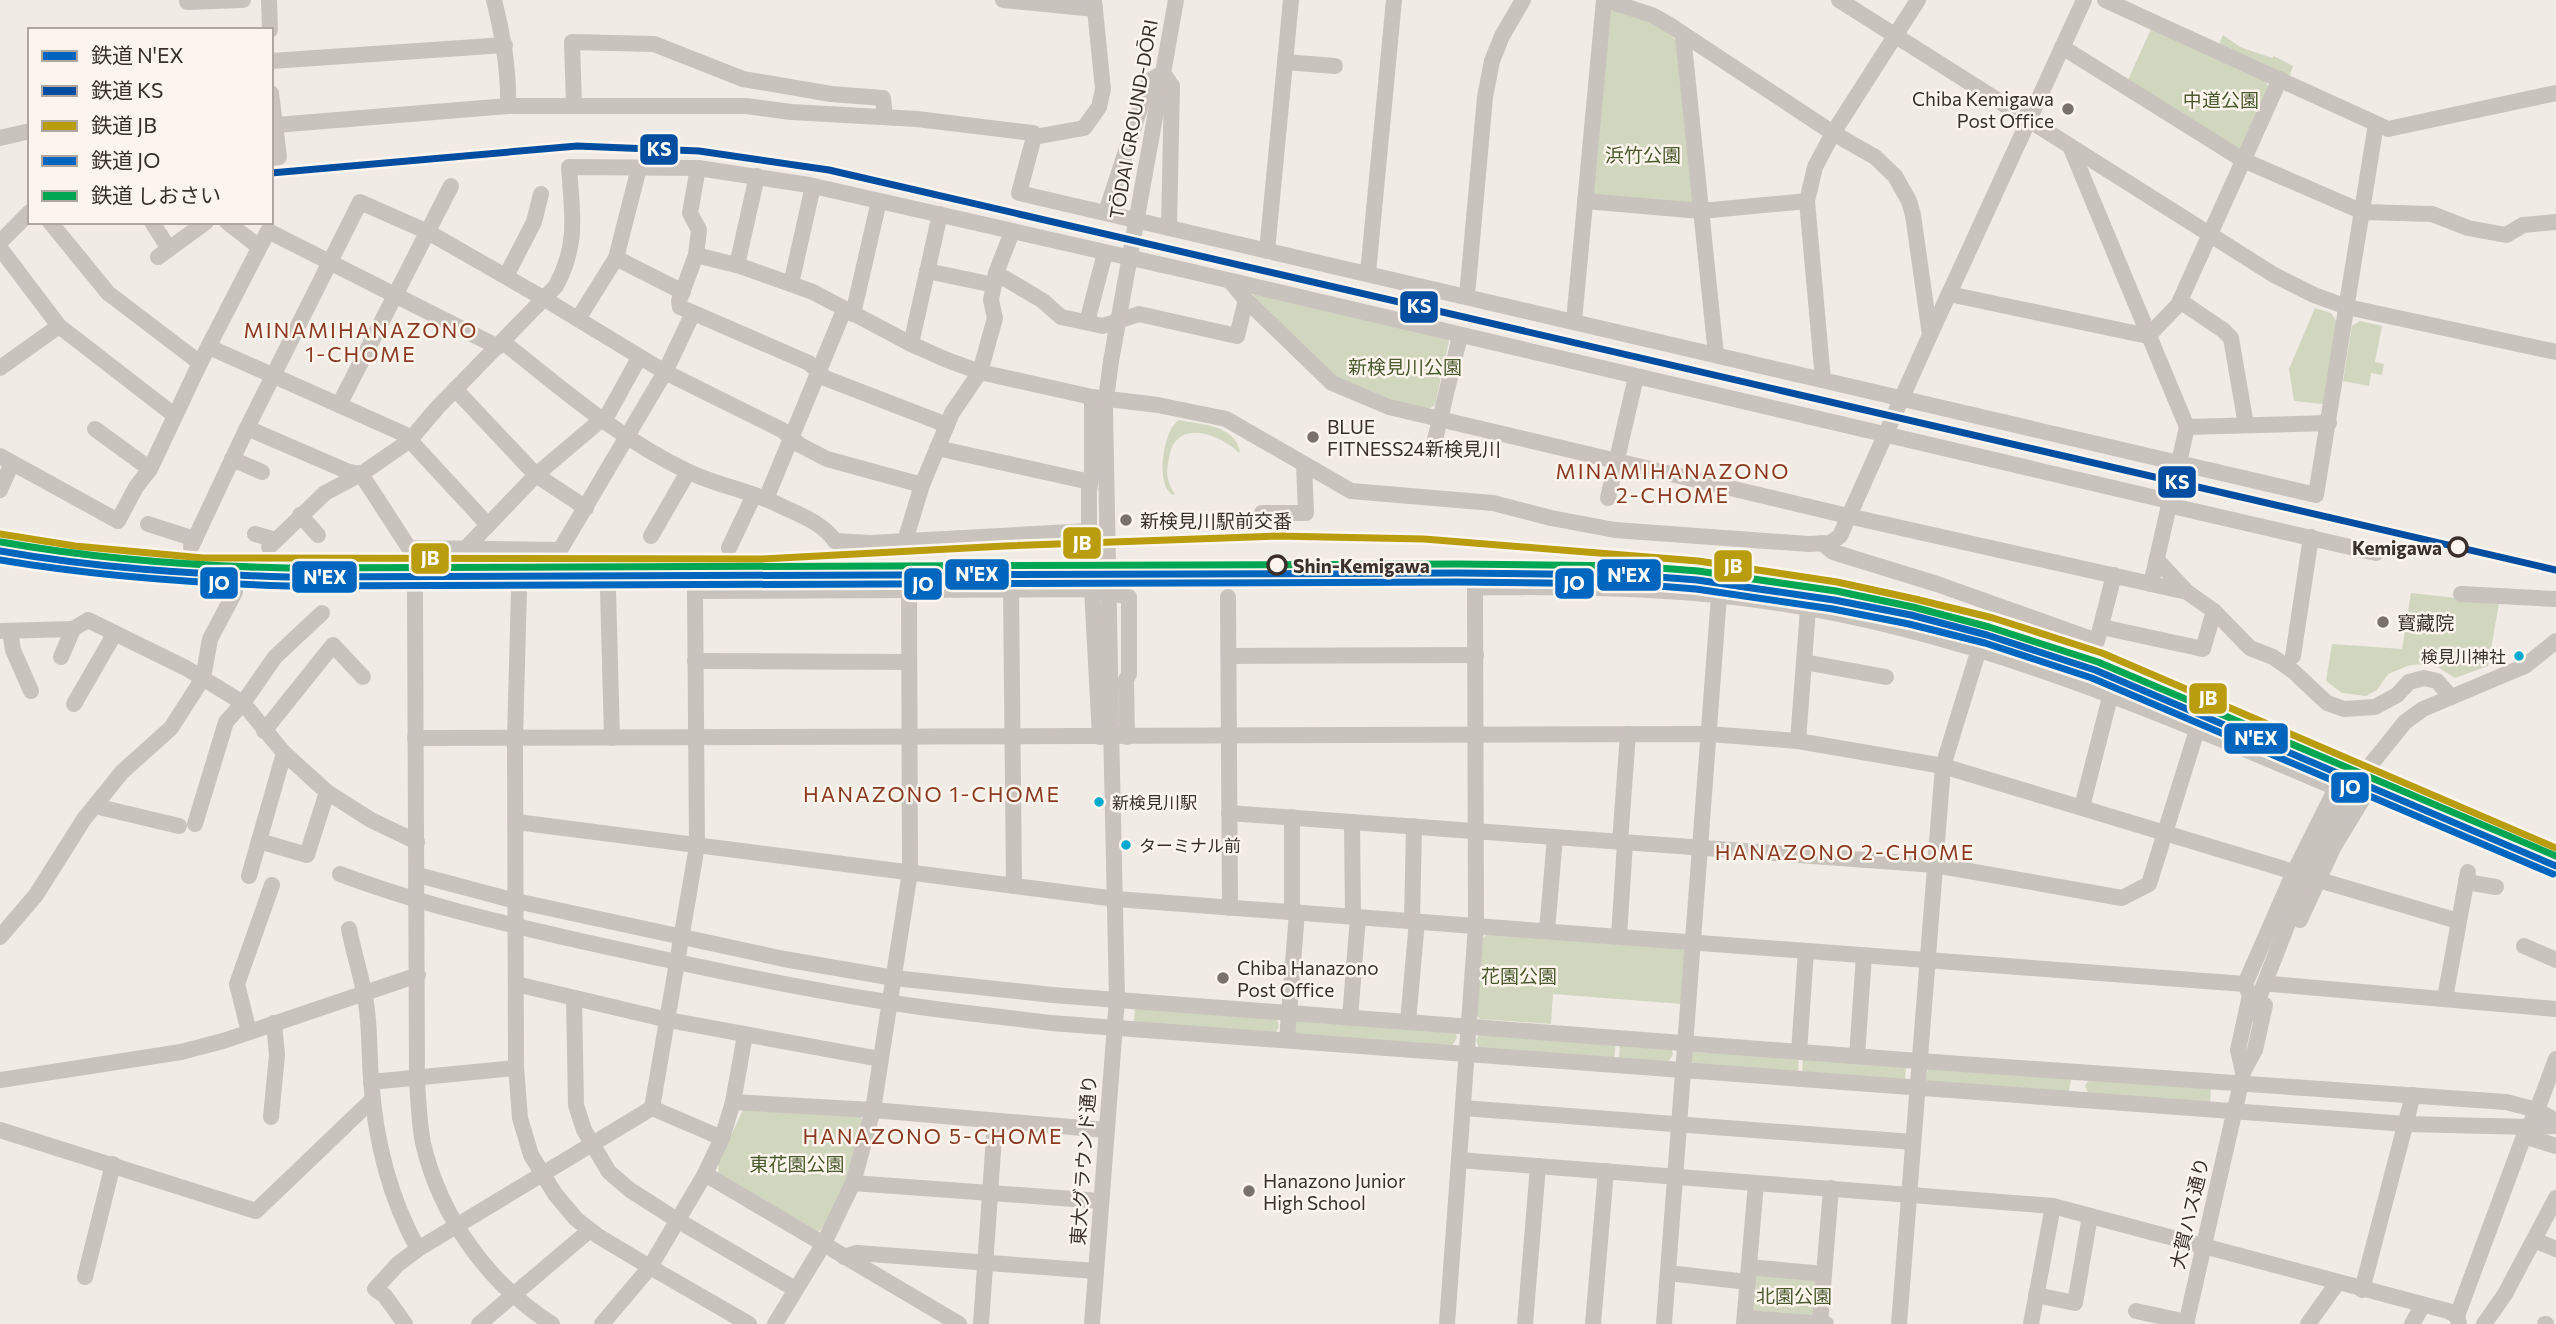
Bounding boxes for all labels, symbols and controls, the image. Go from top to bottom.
street label: TŌDAI GROUND-DŌRI [1104,17,1162,221]
legend [28,28,273,224]
text: 鉄道 N'EX [91,42,184,67]
text: 鉄道 KS [91,77,163,102]
place label: Chiba Kemigawa Post Office [1912,87,2054,132]
park label: 中道公園 [2183,88,2259,111]
marker: Chiba Kemigawa Post Office [2060,101,2076,117]
text: 鉄道 JB [91,112,157,137]
line badge: KS [639,133,679,166]
text: KS [647,137,671,160]
park label: 浜竹公園 [1605,143,1681,166]
text: 鉄道 JO [91,147,160,172]
text: 鉄道 しおさい [91,182,221,207]
line badge: KS [1399,290,1439,324]
text: KS [1407,294,1431,317]
district label: MINAMIHANAZONO 1-CHOME [244,317,478,366]
park label: 新検見川公園 [1348,355,1462,378]
place label: BLUE FITNESS24新検見川 [1327,415,1501,460]
marker: BLUE FITNESS24新検見川 [1305,429,1321,445]
district label: MINAMIHANAZONO 2-CHOME [1556,458,1790,507]
line badge: KS [2157,465,2197,499]
text: KS [2165,470,2189,493]
place label: 新検見川駅前交番 [1140,509,1292,532]
marker: 新検見川駅前交番 [1118,512,1134,528]
line badge: JB [1062,526,1102,560]
text: JB [1073,531,1091,554]
place label: Kemigawa [2352,536,2442,559]
marker: Kemigawa [2448,537,2468,557]
line badge: JB [410,542,450,575]
text: JB [421,546,439,569]
line badge: JB [1713,549,1753,583]
place label: Shin-Kemigawa [1293,554,1430,577]
text: JB [1724,554,1742,577]
marker: Shin-Kemigawa [1267,555,1287,575]
line badge: N'EX [944,558,1010,591]
line badge: N'EX [1596,558,1662,592]
line badge: N'EX [291,560,358,594]
text: N'EX [955,562,999,585]
text: N'EX [1607,563,1651,586]
text: N'EX [303,565,347,588]
line badge: JO [199,566,239,600]
line badge: JO [903,567,943,601]
line badge: JO [1554,567,1595,600]
text: JO [208,571,230,594]
text: JO [1563,571,1585,594]
text: JO [912,572,934,595]
place label: 寳藏院 [2397,611,2454,634]
marker: 寳藏院 [2375,614,2391,630]
place label: 検見川神社 [2421,646,2506,667]
marker: 検見川神社 [2512,649,2526,663]
line badge: JB [2188,682,2228,715]
text: JB [2199,686,2217,709]
line badge: N'EX [2223,722,2289,755]
text: N'EX [2234,726,2278,749]
line badge: JO [2330,771,2370,804]
text: JO [2339,775,2361,798]
district label: HANAZONO 1-CHOME [803,781,1061,806]
place label: 新検見川駅 [1112,792,1197,813]
marker: 新検見川駅 [1092,795,1106,809]
place label: ターミナル前 [1139,835,1241,856]
marker: ターミナル前 [1119,838,1133,852]
district label: HANAZONO 2-CHOME [1715,839,1975,864]
place label: Chiba Hanazono Post Office [1237,956,1379,1001]
park label: 花園公園 [1481,964,1557,987]
marker: Chiba Hanazono Post Office [1215,970,1231,986]
street label: 東大グラウンド通り [1066,1074,1100,1246]
district label: HANAZONO 5-CHOME [803,1123,1063,1148]
park label: 東花園公園 [749,1152,845,1175]
street label: 大賀ハス通り [2165,1155,2213,1271]
place label: Hanazono Junior High School [1263,1169,1406,1214]
marker: Hanazono Junior High School [1241,1183,1257,1199]
park label: 北園公園 [1756,1284,1832,1307]

